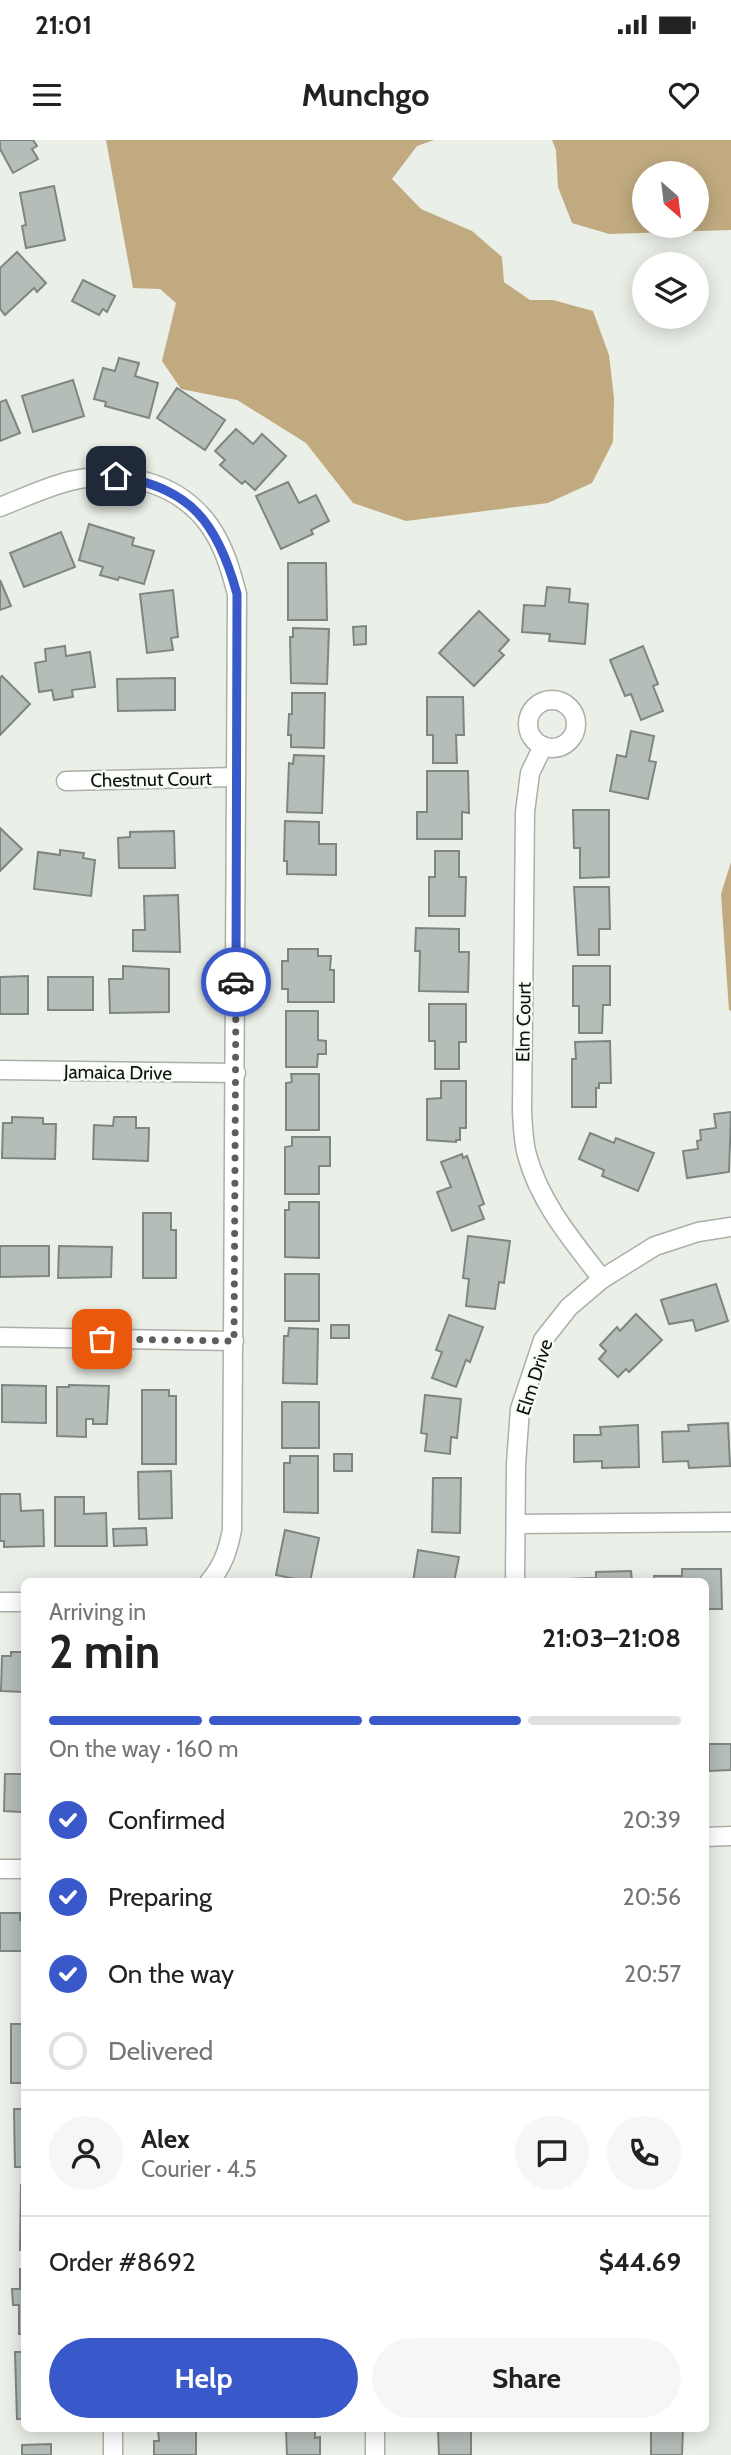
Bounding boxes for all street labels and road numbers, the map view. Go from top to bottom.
street label: Chestnut Court [90,767,213,792]
street label: Elm Court [511,981,536,1062]
street label: Jamaica Drive [63,1060,173,1085]
street label: Elm Drive [511,1336,558,1418]

